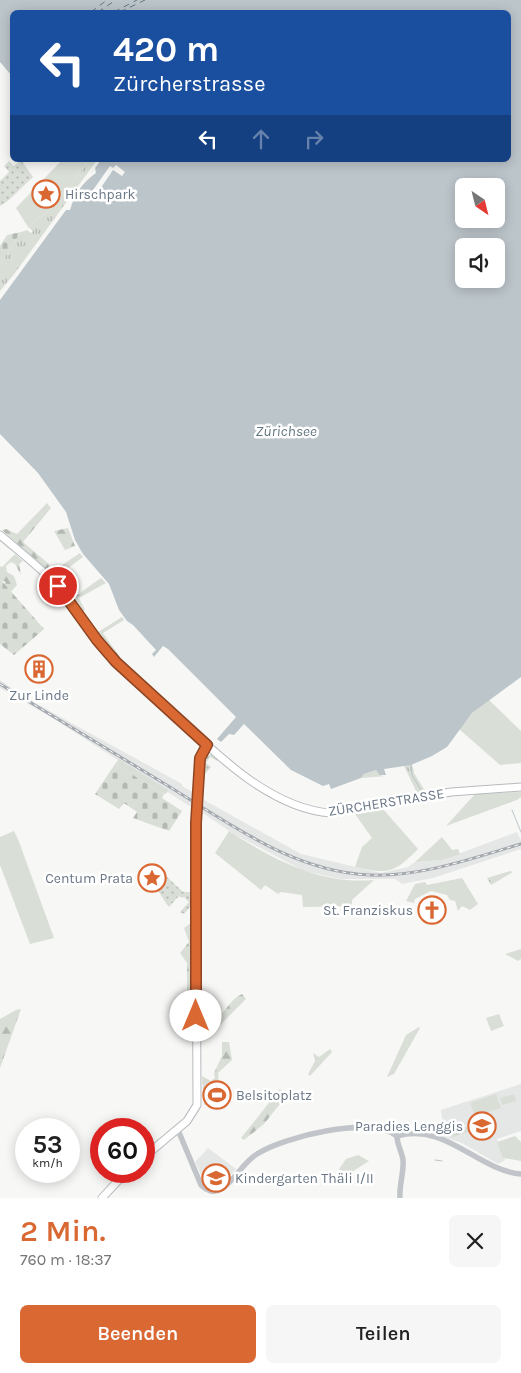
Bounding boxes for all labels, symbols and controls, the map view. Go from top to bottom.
text: 420 m [113,29,219,70]
icon: left [30,30,95,95]
text: Zürcherstrasse [113,71,265,97]
icon: left [194,125,222,153]
icon: ahead [247,125,275,153]
icon: right [300,125,328,153]
north arrow [455,178,505,228]
map controls [455,178,505,288]
place icon: Hirschpark [31,179,61,209]
place label: Hirschpark [65,186,136,203]
button: sound [455,238,505,288]
water label: Zürichsee [255,422,317,440]
pin [37,565,79,607]
icon: arrive [44,572,72,600]
building icon: Zur Linde [24,654,54,684]
place label: Zur Linde [9,687,69,704]
street label: ZÜRCHERSTRASSE [327,785,445,820]
place icon: Centum Prata [137,863,167,893]
place label: Centum Prata [45,870,133,887]
church icon: St. Franziskus [417,895,447,925]
place label: St. Franziskus [323,902,413,919]
position arrow [169,989,221,1041]
sports icon: Belsitoplatz [202,1080,232,1110]
place label: Belsitoplatz [236,1087,312,1104]
school or university icon: Paradies Lenggis [467,1111,497,1141]
speed limit sign: 60 [90,1118,155,1183]
place label: Paradies Lenggis [355,1118,463,1135]
text: 53 [32,1130,63,1159]
text: km/h [32,1156,63,1170]
school or university icon: Kindergarten Thäli I/II [201,1163,231,1193]
place label: Kindergarten Thäli I/II [235,1170,374,1187]
text: 2 Min. [20,1213,106,1249]
button: close [449,1215,501,1267]
text: 760 m · 18:37 [20,1250,111,1269]
button: Beenden [20,1305,256,1363]
button: Teilen [266,1305,501,1363]

